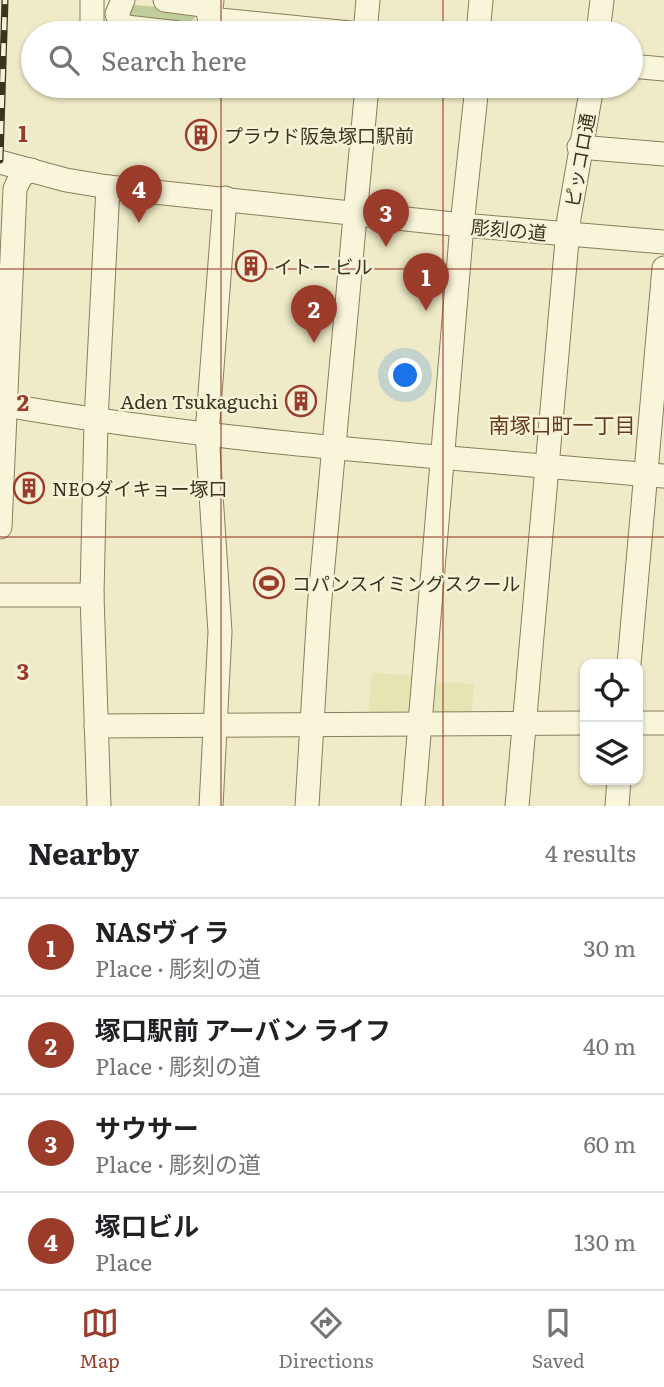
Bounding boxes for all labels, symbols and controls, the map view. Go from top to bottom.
search box [21,21,643,98]
text: Search here [101,40,247,79]
icon: search [45,41,83,79]
street label: ピッコロ通 [557,111,601,209]
text: 1 [18,115,28,149]
building icon: プラウド阪急塚口駅前 [184,118,218,152]
place label: プラウド阪急塚口駅前 [224,121,414,149]
pin: 4 [116,165,162,223]
pin: 3 [363,189,409,247]
street label: 彫刻の道 [470,212,548,246]
building icon: イトー ビル [234,249,268,283]
place label: イトー ビル [274,252,373,280]
pin: 1 [403,253,449,311]
pin: 2 [291,285,337,343]
your location [388,358,422,392]
text: 2 [17,384,29,418]
building icon: Aden Tsukaguchi [284,384,318,418]
place label: Aden Tsukaguchi [120,387,278,415]
district label: 南塚口町一丁目 [489,408,636,439]
building icon: NEOダイキョー塚口 [12,471,46,505]
place label: NEOダイキョー塚口 [52,474,227,502]
sports icon: コパンスイミングスクール [252,566,286,600]
place label: コパンスイミングスクール [292,569,521,597]
text: 3 [17,653,29,687]
map controls [580,659,643,785]
button: locate [580,659,643,722]
button: layers [580,722,643,785]
text: Nearby [28,830,139,874]
text: 4 results [545,835,636,869]
text: NASヴィラ [95,911,229,950]
text: 1 [46,930,56,964]
text: 30 m [583,930,636,964]
text: Place · 彫刻の道 [95,950,261,984]
text: 塚口駅前 アーバン ライフ [95,1009,391,1048]
text: 2 [45,1028,57,1062]
text: 40 m [583,1028,636,1062]
text: Place · 彫刻の道 [95,1048,261,1082]
text: サウサー [95,1107,199,1146]
text: 3 [45,1126,57,1160]
text: 60 m [583,1126,636,1160]
text: Place · 彫刻の道 [95,1146,261,1180]
text: 塚口ビル [95,1205,199,1244]
text: 4 [44,1224,58,1258]
text: 130 m [574,1224,636,1258]
text: Place [95,1244,152,1278]
tab: Map [79,1304,120,1374]
tab: Directions [278,1304,373,1374]
tab: Saved [532,1304,585,1374]

